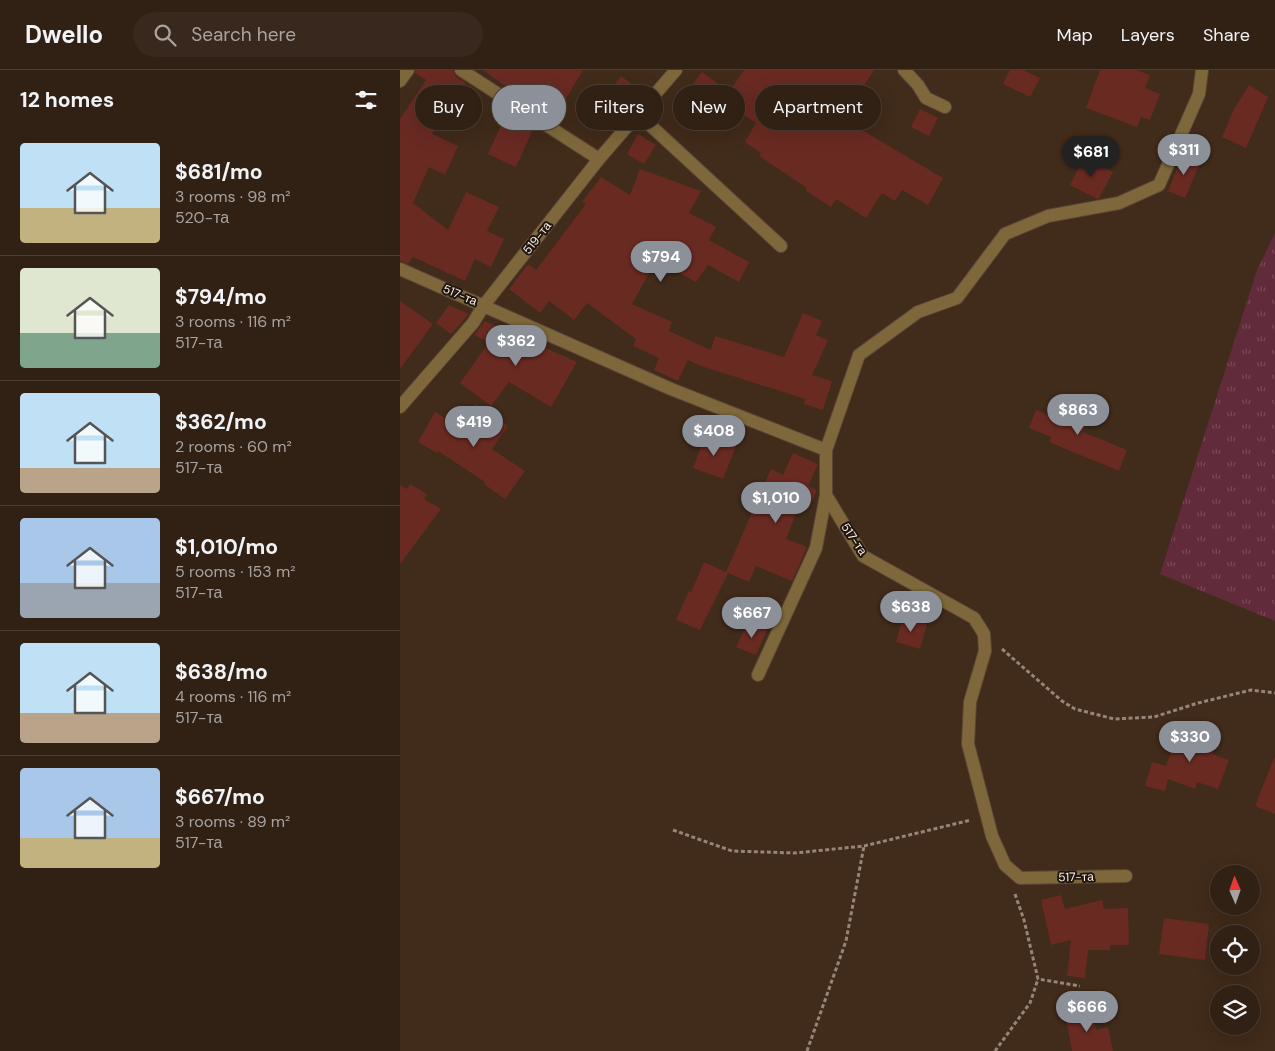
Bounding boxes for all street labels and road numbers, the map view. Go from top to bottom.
street label: 519-та [519,218,555,258]
street label: 517-та [440,281,480,309]
street label: 517-та [837,520,871,558]
street label: 517-та [1058,869,1094,885]

